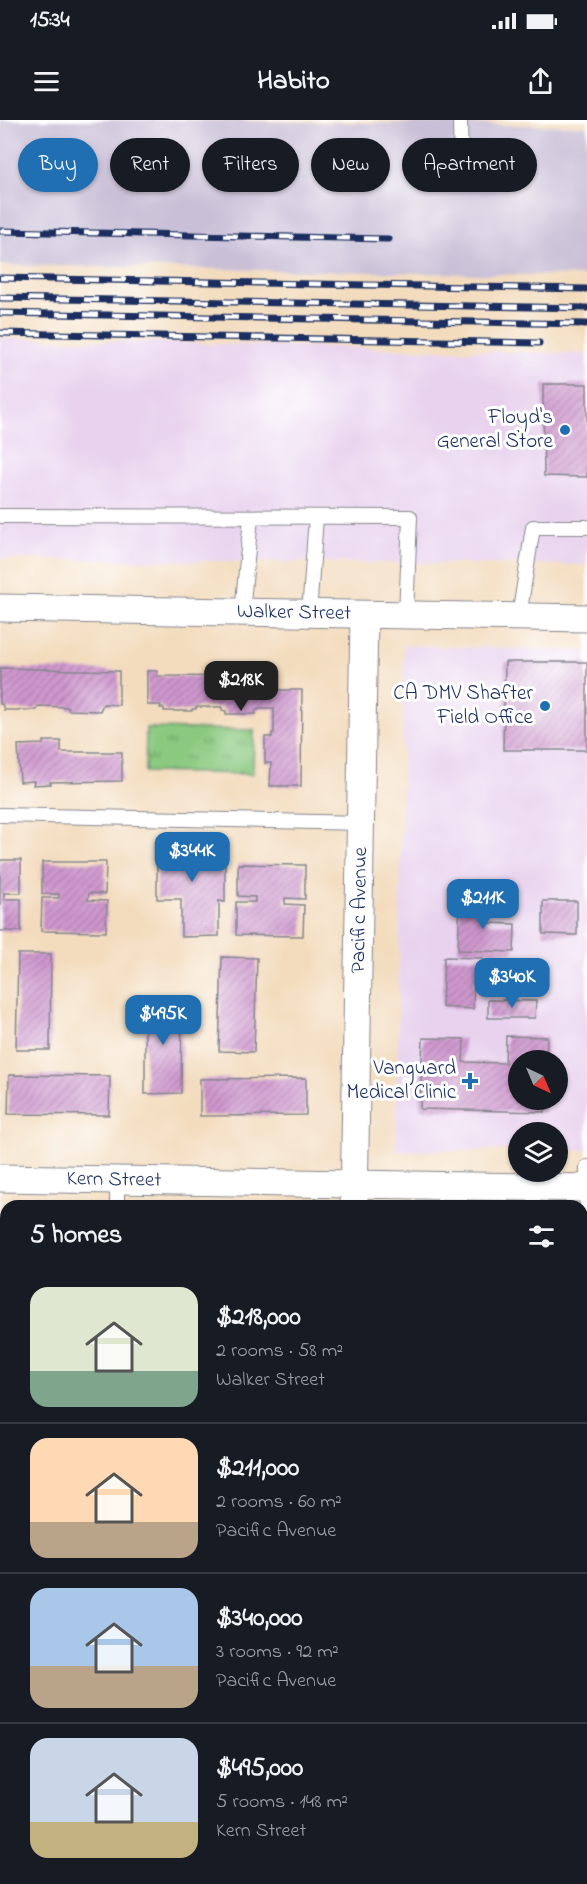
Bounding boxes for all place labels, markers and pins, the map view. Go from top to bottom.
place label: Floyd's General Store [437,403,554,457]
marker: Floyd's General Store [558,423,572,437]
pin: $218K [199,661,283,712]
place label: CA DMV Shafter Field Office [393,679,534,733]
marker: CA DMV Shafter Field Office [538,699,552,713]
pin: $344K [150,832,234,883]
pin: $211K [441,879,525,930]
pin: $340K [470,958,554,1009]
pin: $495K [121,995,205,1046]
place label: Vanguard Medical Clinic [347,1054,457,1108]
marker: Vanguard Medical Clinic [461,1072,479,1090]

